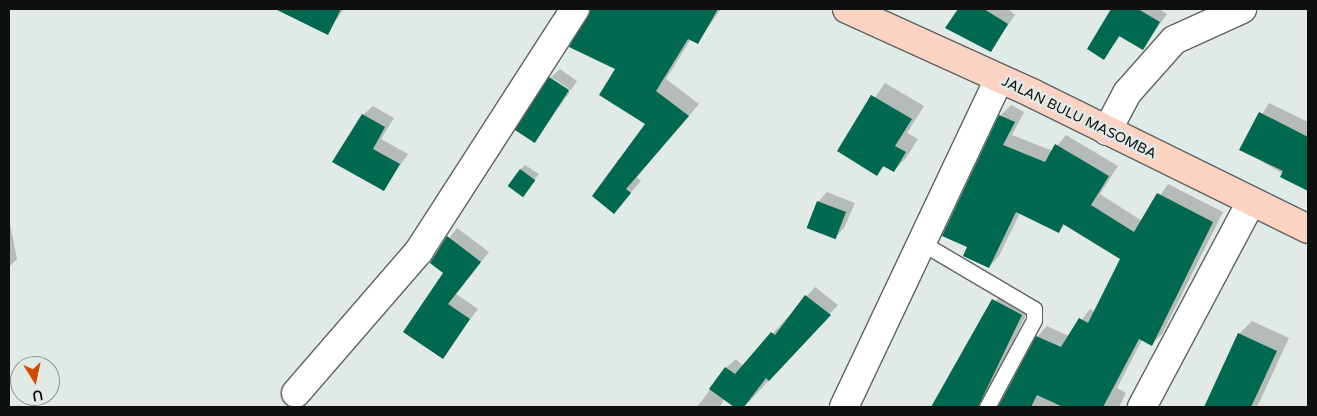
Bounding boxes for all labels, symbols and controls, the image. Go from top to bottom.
street label: JALAN BULU MASOMBA [999,73,1159,163]
north arrow [10,356,60,406]
text: U [31,386,44,405]

